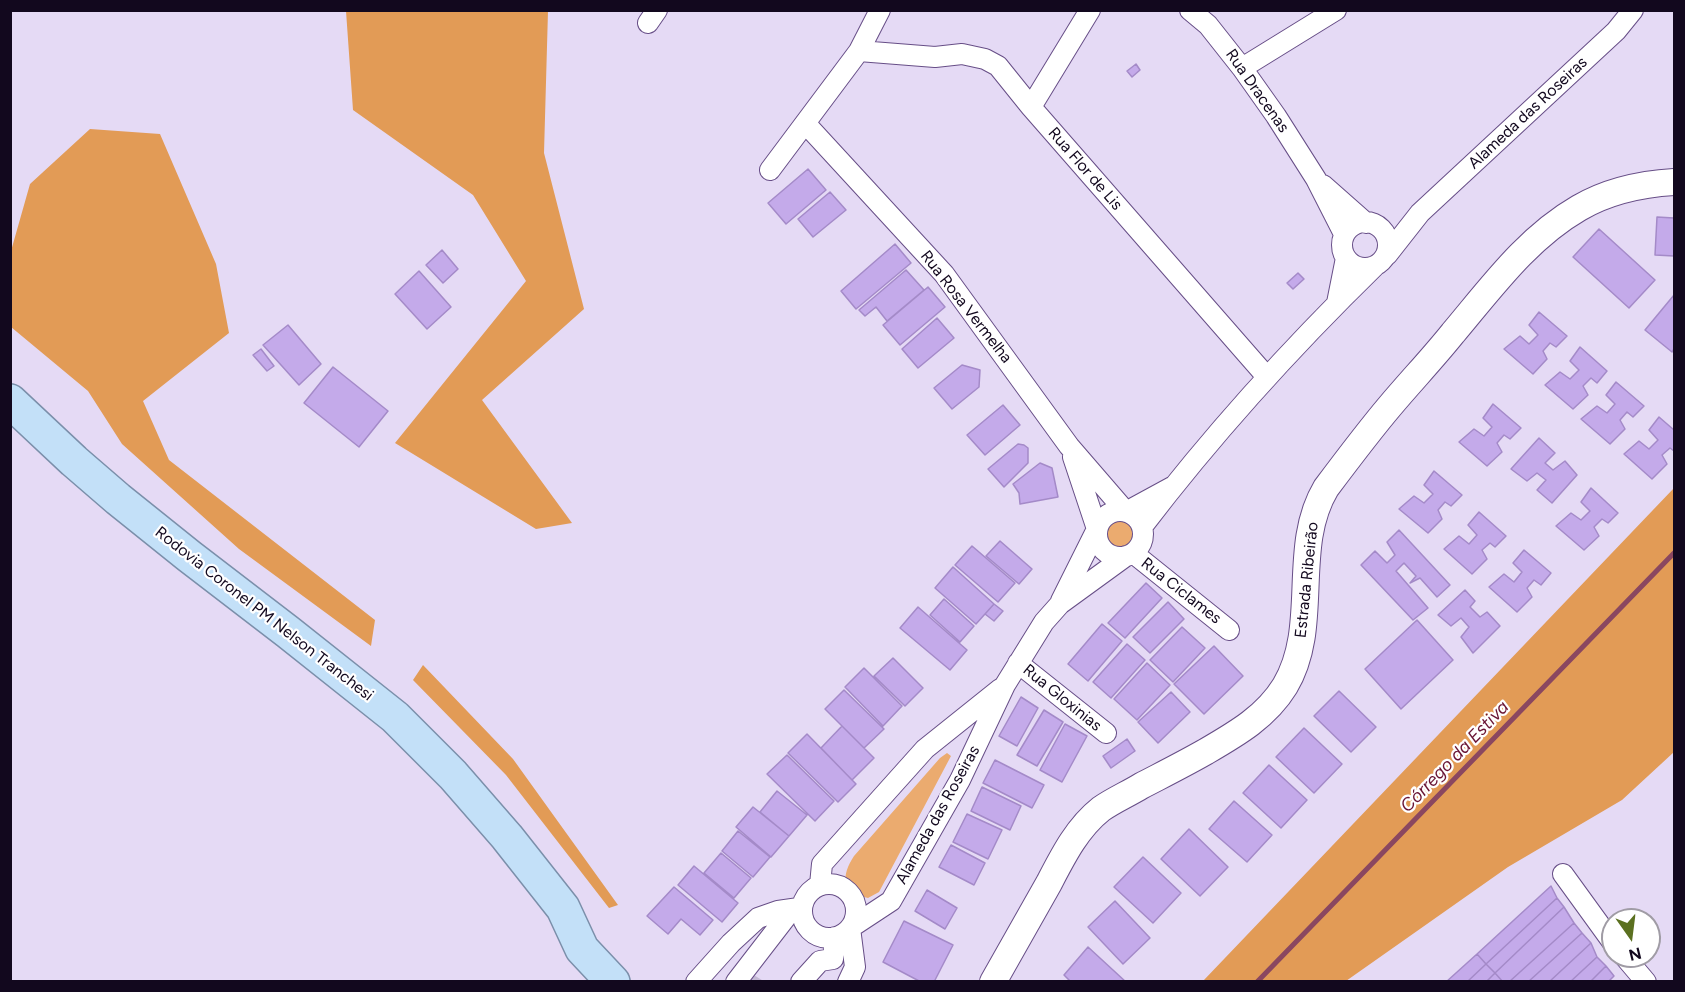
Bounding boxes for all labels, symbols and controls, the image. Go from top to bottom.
street label: Rua Dracenas [1221,46,1293,136]
street label: Alameda das Roseiras [1465,53,1591,173]
street label: Rua Flor de Lis [1044,124,1126,214]
street label: Rua Rosa Vermelha [916,247,1016,367]
street label: Estrada Ribeirão [1291,521,1323,639]
street label: Rodovia Coronel PM Nelson Tranchesi [151,523,377,705]
street label: Rua Ciclames [1137,554,1225,628]
street label: Rua Gloxinias [1019,660,1105,736]
water label: Córrego da Estiva [1396,697,1514,817]
street label: Alameda das Roseiras [892,742,984,888]
north arrow [1601,908,1661,968]
text: N [1627,943,1643,965]

